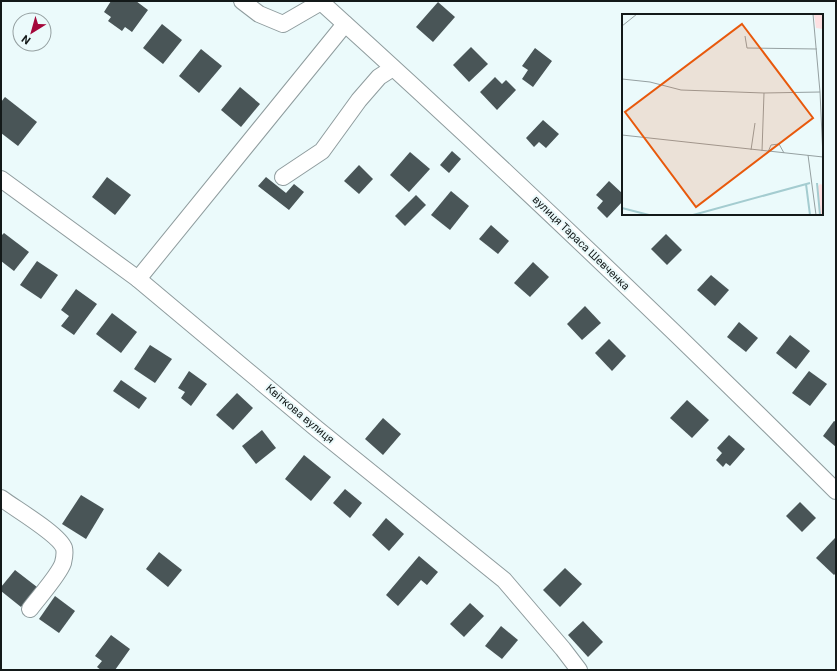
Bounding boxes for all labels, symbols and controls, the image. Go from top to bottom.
north arrow [12,12,52,52]
inset map [622,14,823,215]
text: N [19,32,33,47]
street label: вулиця Тараса Шевченка [530,193,632,293]
street label: Квіткова вулиця [263,382,337,446]

